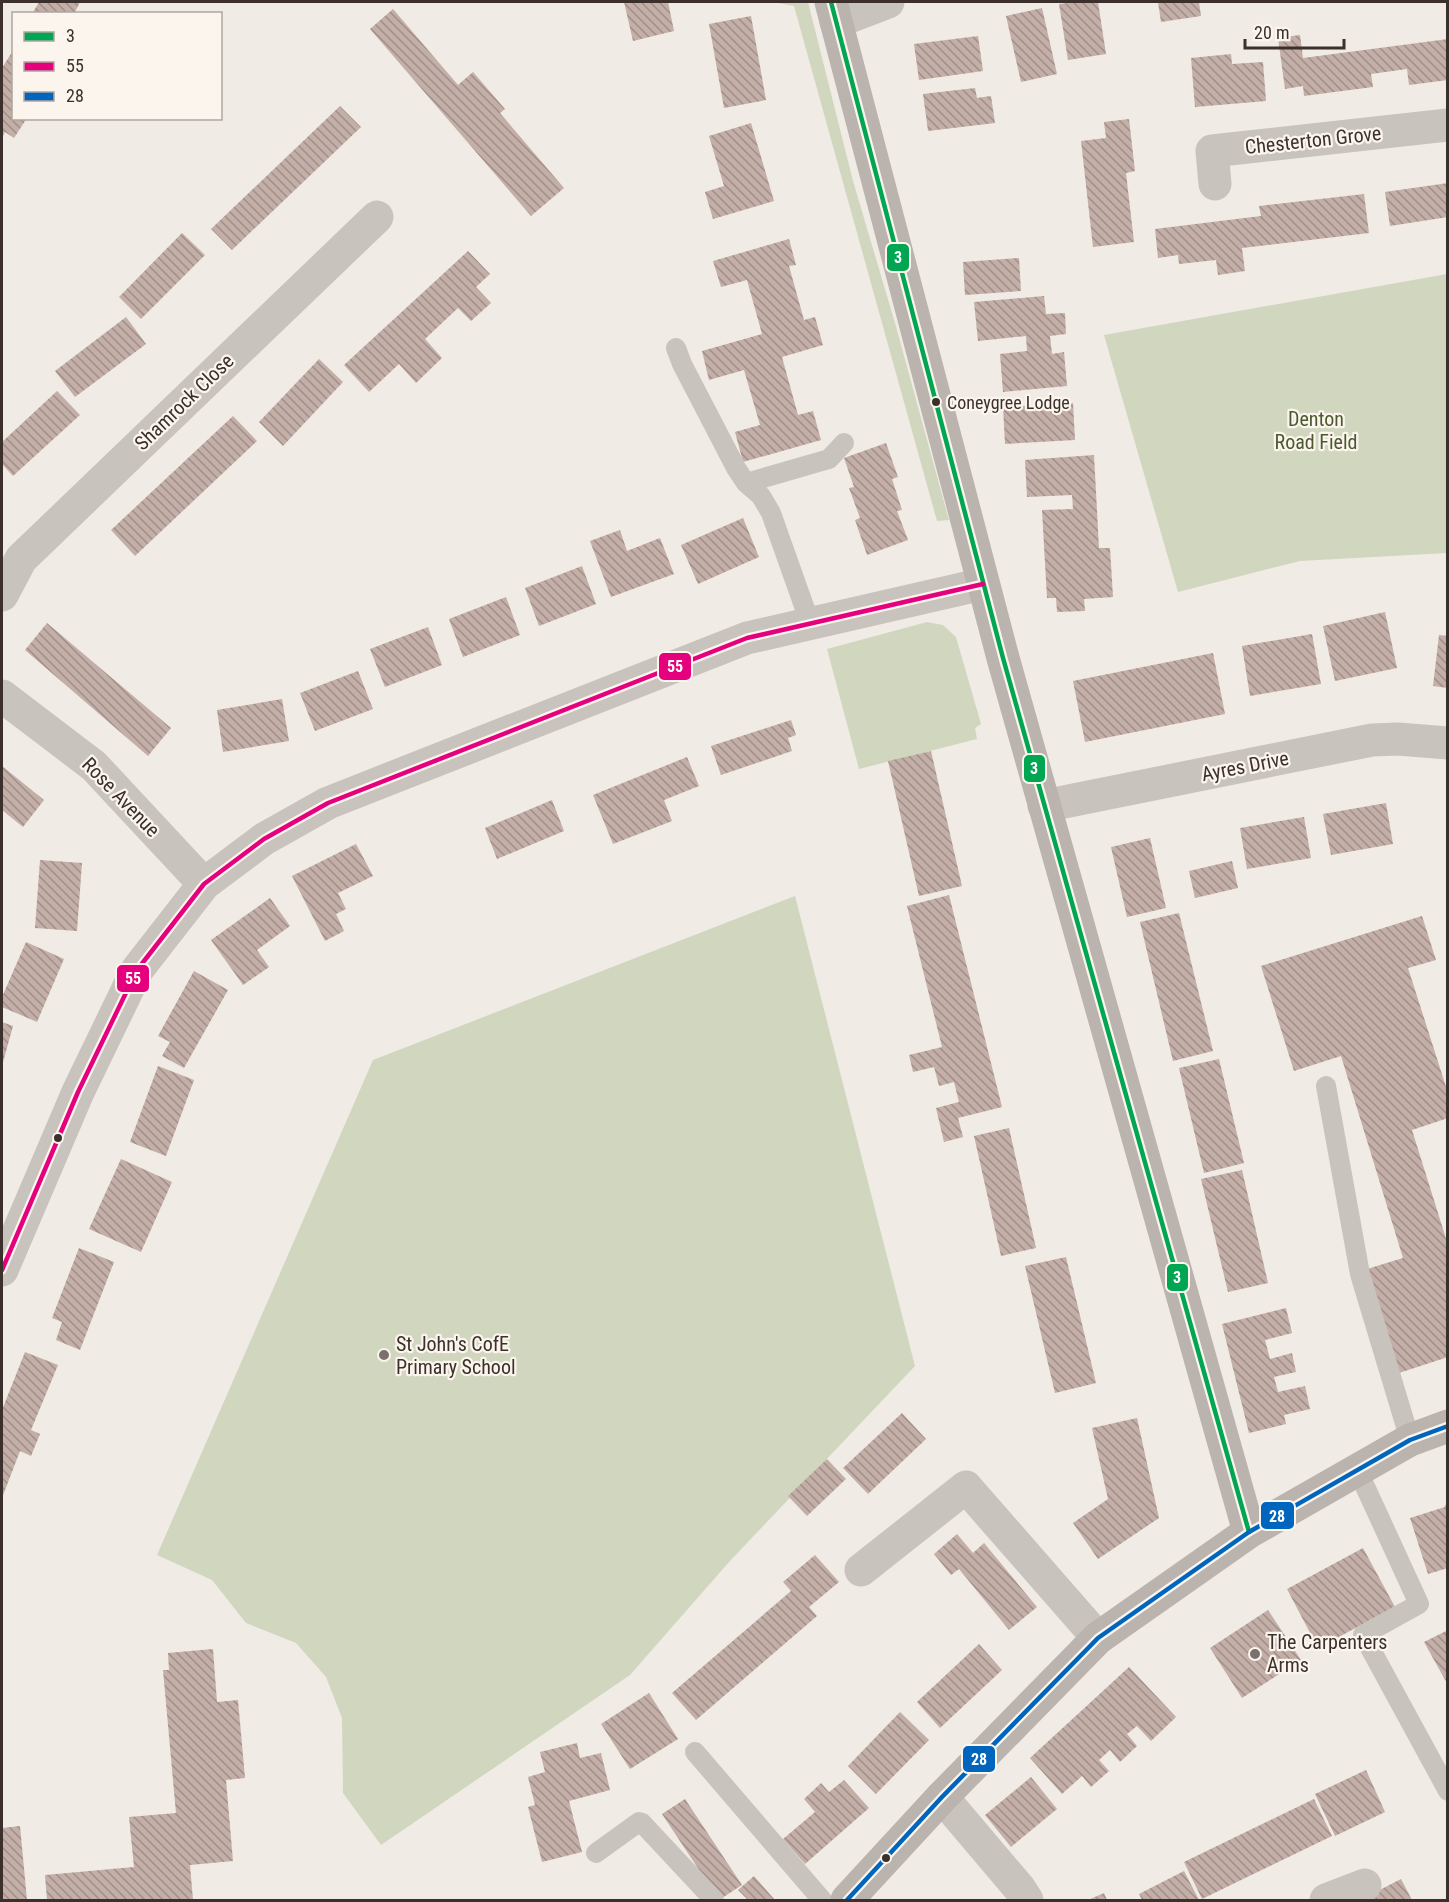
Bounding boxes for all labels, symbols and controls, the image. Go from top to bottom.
legend [12,12,222,120]
scale bar [1245,12,1344,50]
text: 20 m [1254,22,1289,43]
text: 3 [66,25,75,46]
text: 55 [66,55,84,76]
text: 28 [66,85,84,106]
street label: Chesterton Grove [1244,121,1382,159]
line badge: 3 [886,243,910,272]
text: 3 [894,248,902,267]
street label: Shamrock Close [130,349,238,455]
place label: Coneygree Lodge [947,392,1070,413]
marker: Coneygree Lodge [930,396,942,408]
park label: Denton Road Field [1275,407,1357,454]
line badge: 55 [658,652,692,681]
text: 55 [667,657,683,676]
street label: Ayres Drive [1199,746,1291,786]
street label: Rose Avenue [77,752,165,842]
line badge: 3 [1023,754,1046,783]
text: 3 [1030,759,1038,778]
line badge: 55 [116,964,150,993]
text: 55 [125,969,141,988]
unlabelled marker [52,1132,64,1144]
line badge: 3 [1166,1263,1189,1292]
text: 3 [1173,1268,1181,1287]
place label: St John's CofE Primary School [396,1332,516,1379]
marker: St John's CofE Primary School [377,1348,391,1362]
line badge: 28 [1260,1501,1295,1530]
text: 28 [1269,1507,1285,1526]
place label: The Carpenters Arms [1267,1630,1387,1677]
marker: The Carpenters Arms [1248,1647,1262,1661]
line badge: 28 [962,1745,996,1773]
text: 28 [971,1750,987,1769]
unlabelled marker [880,1852,892,1864]

